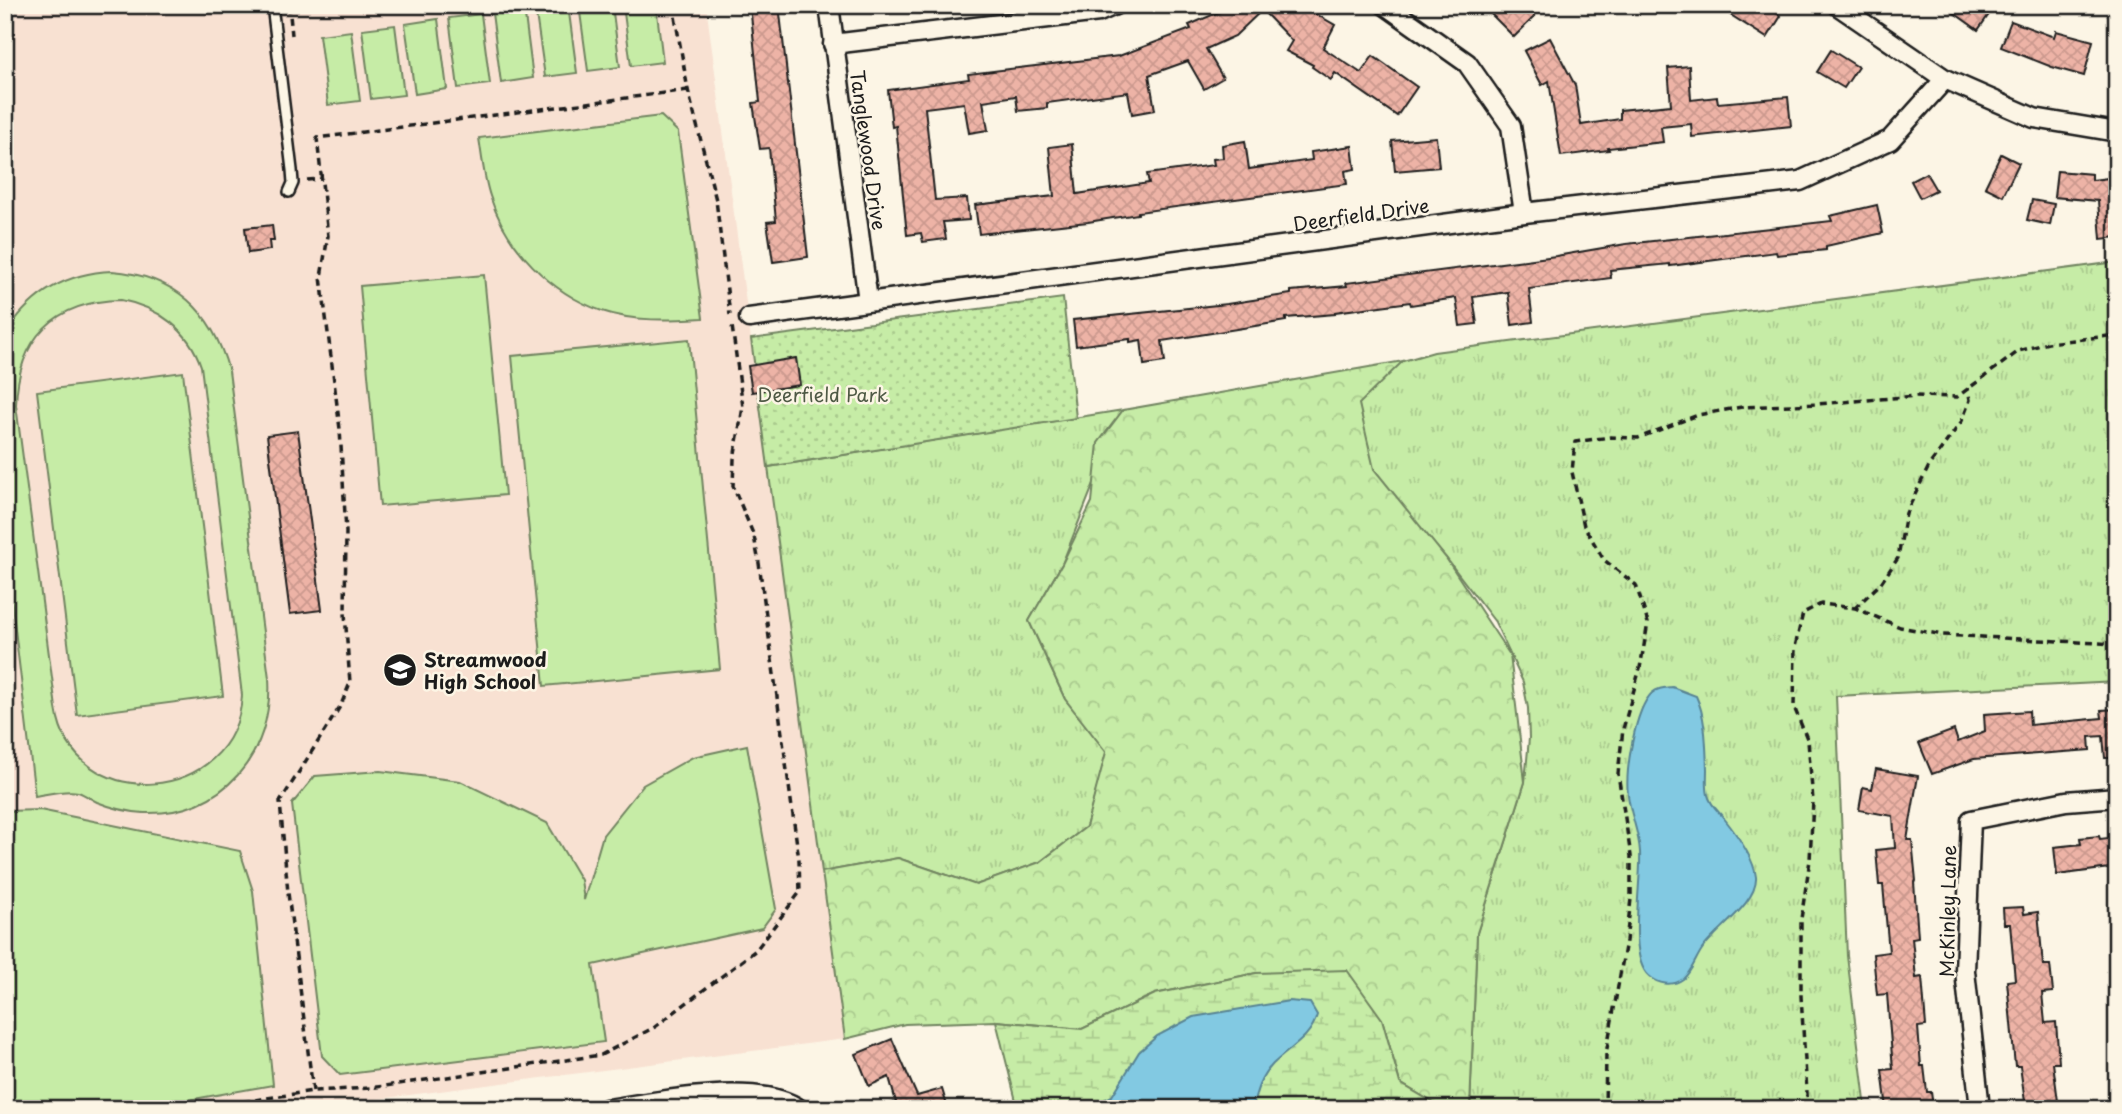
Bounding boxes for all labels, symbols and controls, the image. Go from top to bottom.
street label: Tanglewood Drive [844,68,894,232]
street label: Deerfield Drive [1291,191,1431,237]
park label: Deerfield Park [758,380,889,408]
place label: Streamwood High School [424,645,547,695]
school or university icon: Streamwood High School [381,651,419,689]
street label: McKinley Lane [1932,845,1962,977]

